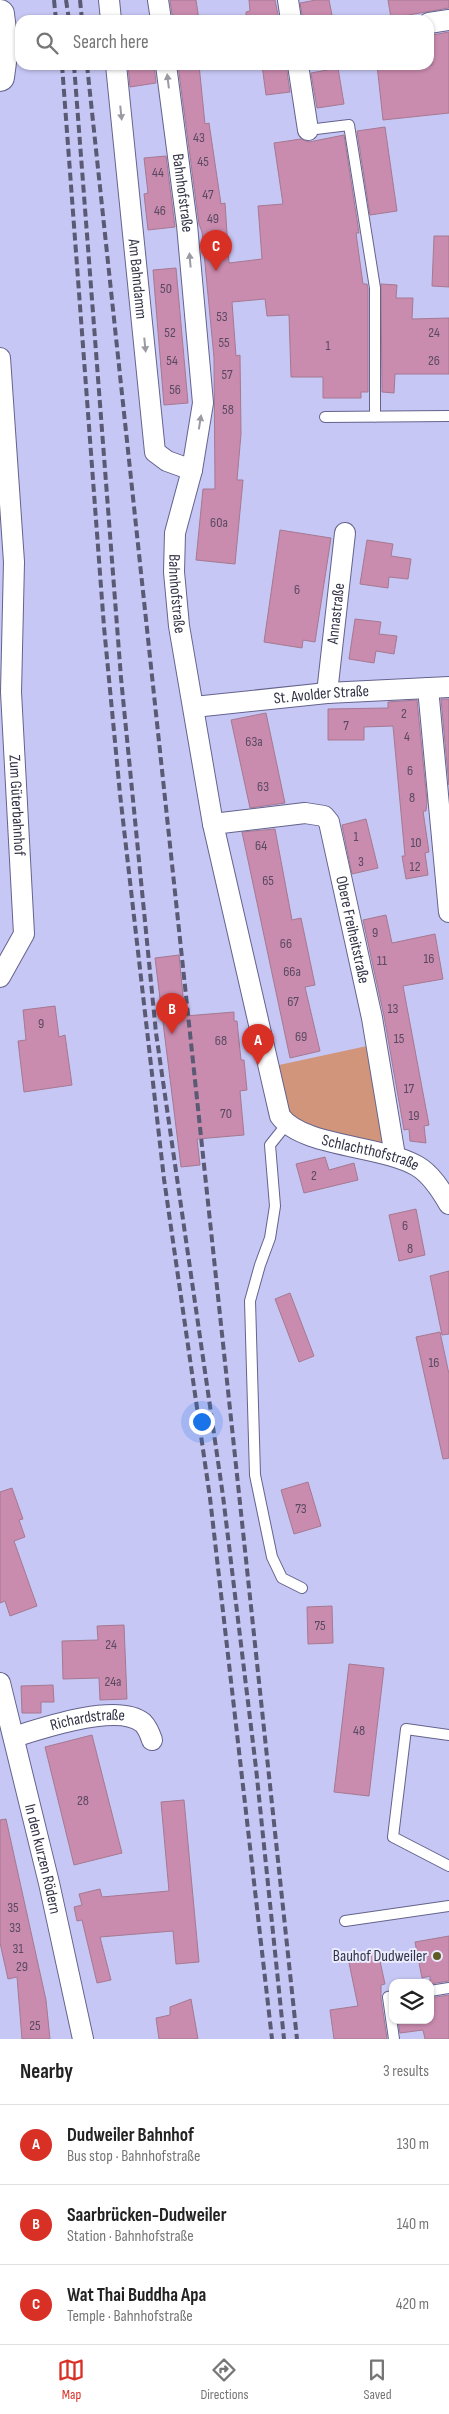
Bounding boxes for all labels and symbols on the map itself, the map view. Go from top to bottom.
one-way arrow [164,73,172,89]
one-way arrow [117,106,125,122]
house number: 43 [193,129,205,146]
street label: Bahnhofstraße [168,152,197,233]
house number: 45 [197,153,209,170]
house number: 44 [152,164,164,181]
house number: 47 [202,186,214,203]
house number: 46 [154,202,166,219]
house number: 49 [207,210,219,227]
pin: C [200,230,232,271]
street label: Am Bahndamm [124,237,151,320]
one-way arrow [186,252,194,268]
house number: 50 [160,280,172,297]
house number: 53 [216,308,228,325]
house number: 52 [164,324,176,341]
house number: 24 [428,324,440,341]
house number: 55 [218,334,230,351]
one-way arrow [141,337,149,353]
house number: 1 [326,337,331,354]
house number: 54 [166,352,178,369]
house number: 26 [428,352,440,369]
house number: 57 [221,366,233,383]
house number: 56 [169,381,181,398]
house number: 58 [222,401,234,418]
one-way arrow [196,413,204,429]
house number: 60a [210,514,228,531]
street label: Bahnhofstraße [164,554,190,635]
house number: 6 [294,581,300,598]
street label: Annastraße [323,582,349,646]
street label: St. Avolder Straße [273,681,369,708]
house number: 2 [401,705,407,722]
house number: 7 [343,717,349,734]
house number: 4 [404,728,410,745]
house number: 63a [245,733,263,750]
street label: Zum Güterbahnhof [5,754,29,857]
house number: 6 [407,762,413,779]
house number: 63 [257,778,269,795]
house number: 8 [409,789,415,806]
house number: 1 [354,828,359,845]
house number: 10 [410,834,422,851]
house number: 64 [255,837,267,854]
house number: 3 [358,853,364,870]
house number: 12 [410,858,421,875]
house number: 65 [262,872,274,889]
street label: Obere Freiheitstraße [332,874,374,985]
house number: 9 [372,924,378,941]
house number: 66 [280,935,292,952]
house number: 16 [423,950,435,967]
house number: 11 [377,952,387,969]
house number: 66a [283,963,301,980]
pin: B [156,993,188,1034]
house number: 67 [287,993,299,1010]
house number: 13 [388,1000,399,1017]
house number: 9 [38,1015,44,1032]
pin: A [242,1024,274,1065]
house number: 69 [295,1028,307,1045]
house number: 15 [394,1030,405,1047]
house number: 68 [215,1032,227,1049]
house number: 17 [404,1080,415,1097]
house number: 70 [220,1105,232,1122]
house number: 19 [408,1107,420,1124]
street label: Schlachthofstraße [320,1130,423,1175]
house number: 2 [311,1167,317,1184]
house number: 6 [402,1217,408,1234]
house number: 8 [407,1240,413,1257]
house number: 16 [428,1354,440,1371]
your location [189,1409,215,1435]
house number: 73 [295,1500,307,1517]
house number: 75 [314,1617,326,1634]
house number: 24 [105,1636,117,1653]
house number: 24a [105,1673,121,1690]
street label: Richardstraße [48,1705,126,1735]
house number: 48 [353,1722,365,1739]
house number: 28 [77,1792,89,1809]
street label: In den kurzen Rödern [20,1802,65,1916]
house number: 35 [7,1899,19,1916]
house number: 33 [9,1919,21,1936]
house number: 31 [13,1940,23,1957]
place label: Bauhof Dudweiler [333,1947,427,1966]
marker: Bauhof Dudweiler [431,1950,443,1962]
house number: 29 [16,1958,28,1975]
house number: 25 [29,2017,41,2034]

